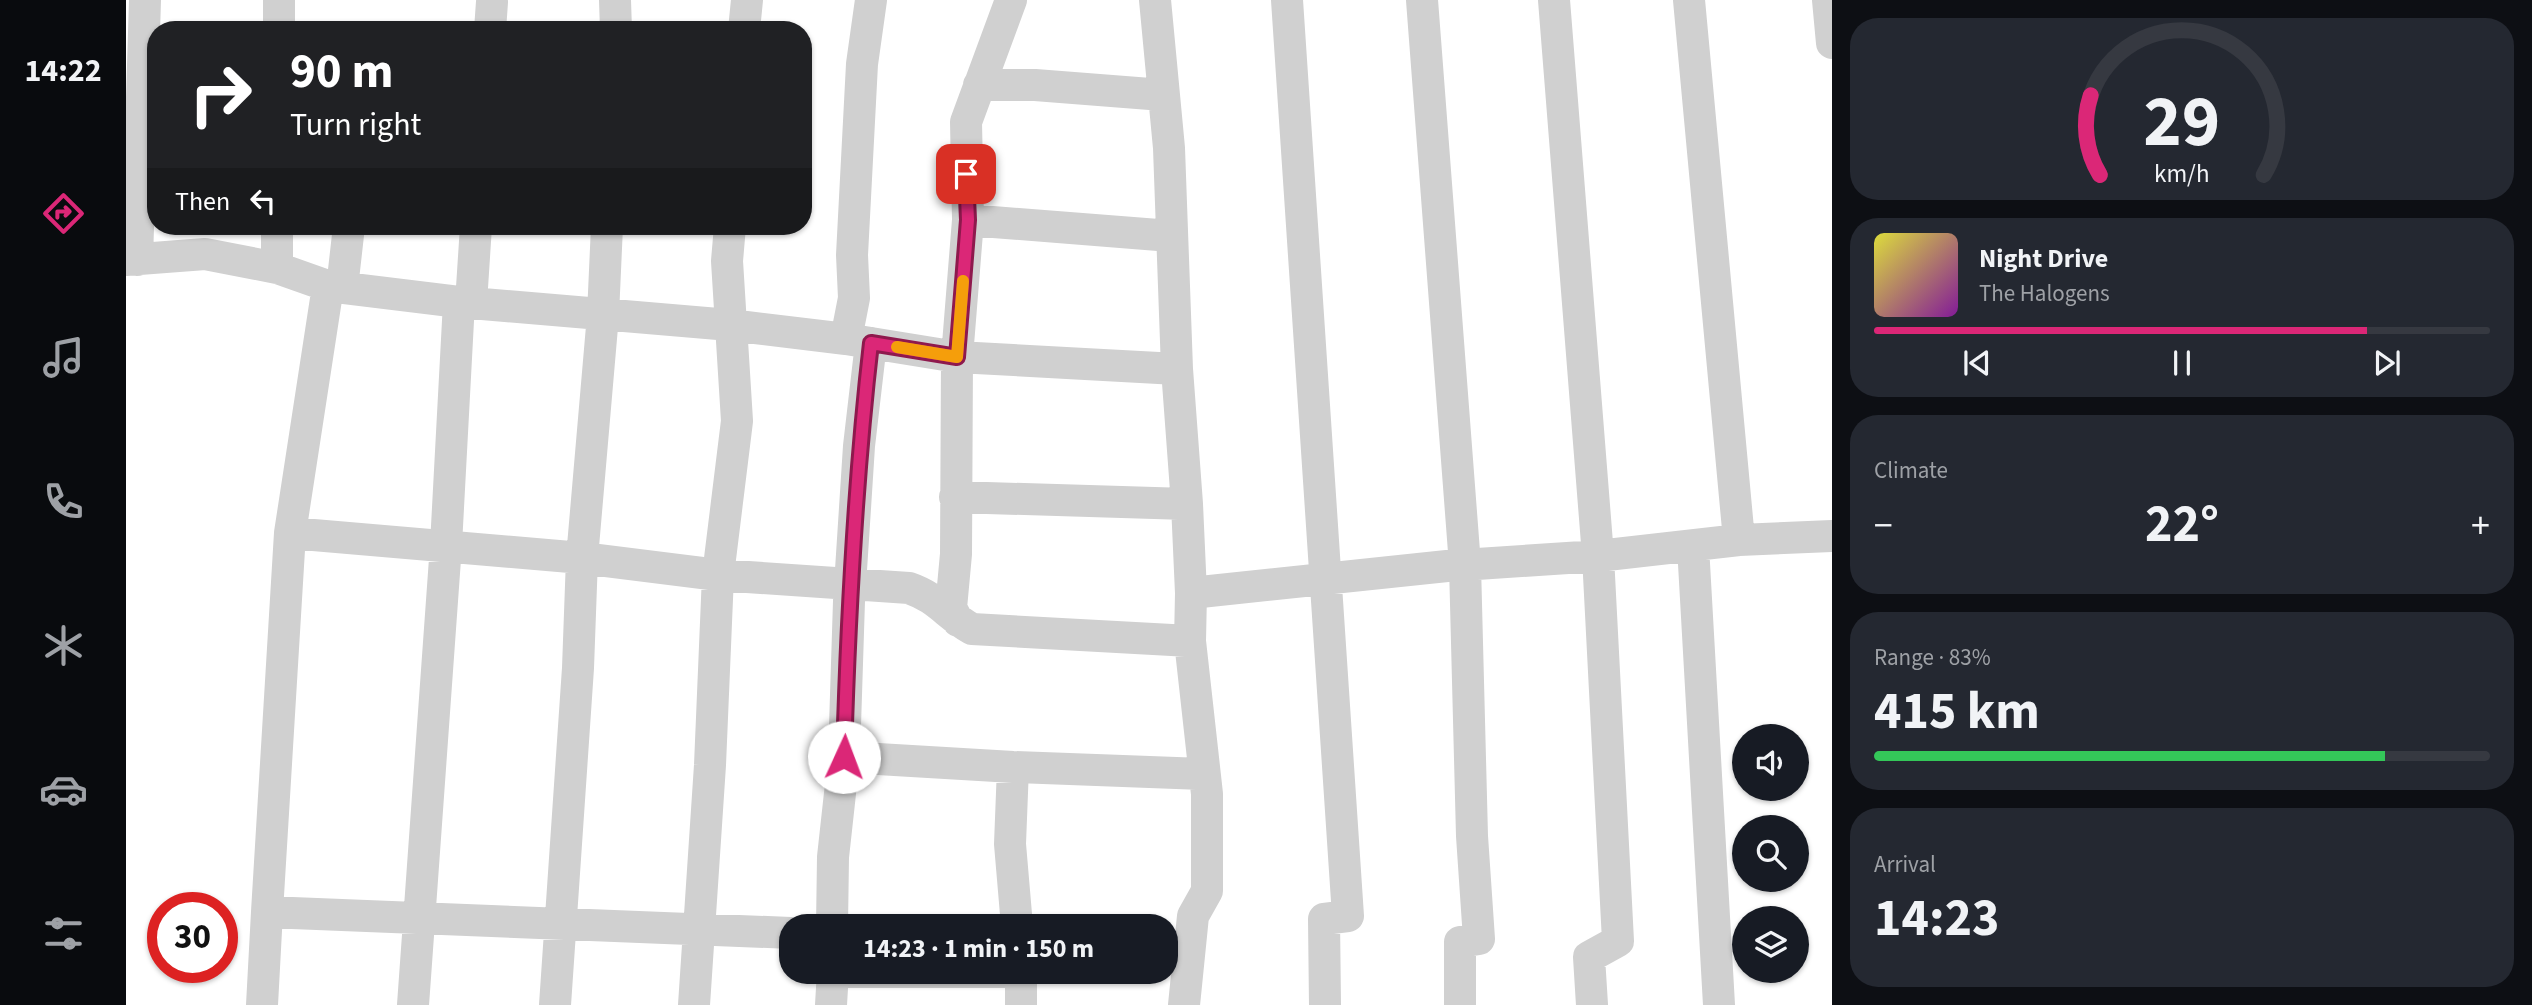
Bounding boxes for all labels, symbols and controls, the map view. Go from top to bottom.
text: 90 m [290,37,394,107]
text: 14:22 [24,48,102,94]
icon: right [175,49,266,140]
text: 29 [2144,70,2220,174]
text: Turn right [290,102,421,148]
pin [936,144,996,204]
icon: arrive [947,155,985,193]
text: km/h [2154,156,2210,192]
icon: left [244,182,282,220]
text: Then [175,183,230,220]
icon: directions [39,189,88,238]
text: Night Drive [1979,240,2108,277]
text: The Halogens [1979,277,2110,310]
icon: music [39,333,88,382]
icon: previous [1958,344,1996,382]
icon: pause [2163,344,2201,382]
icon: next [2368,344,2406,382]
text: Climate [1874,454,1948,487]
icon: phone [39,477,88,526]
text: 22° [2145,488,2219,562]
text: − [1874,499,1893,553]
text: + [2471,499,2490,553]
icon: climate [39,621,88,670]
text: Range · 83% [1874,641,1991,674]
text: 415 km [1874,675,2040,749]
position arrow [807,720,881,794]
map controls [1732,724,1809,983]
button: sound [1732,724,1809,801]
icon: car [39,765,88,814]
button: search [1732,815,1809,892]
text: Arrival [1874,848,1936,881]
text: 14:23 [1874,882,1999,956]
speed limit sign: 30 [147,892,238,983]
button: layers [1732,906,1809,983]
icon: filters [39,909,88,958]
text: 14:23 · 1 min · 150 m [863,930,1094,967]

